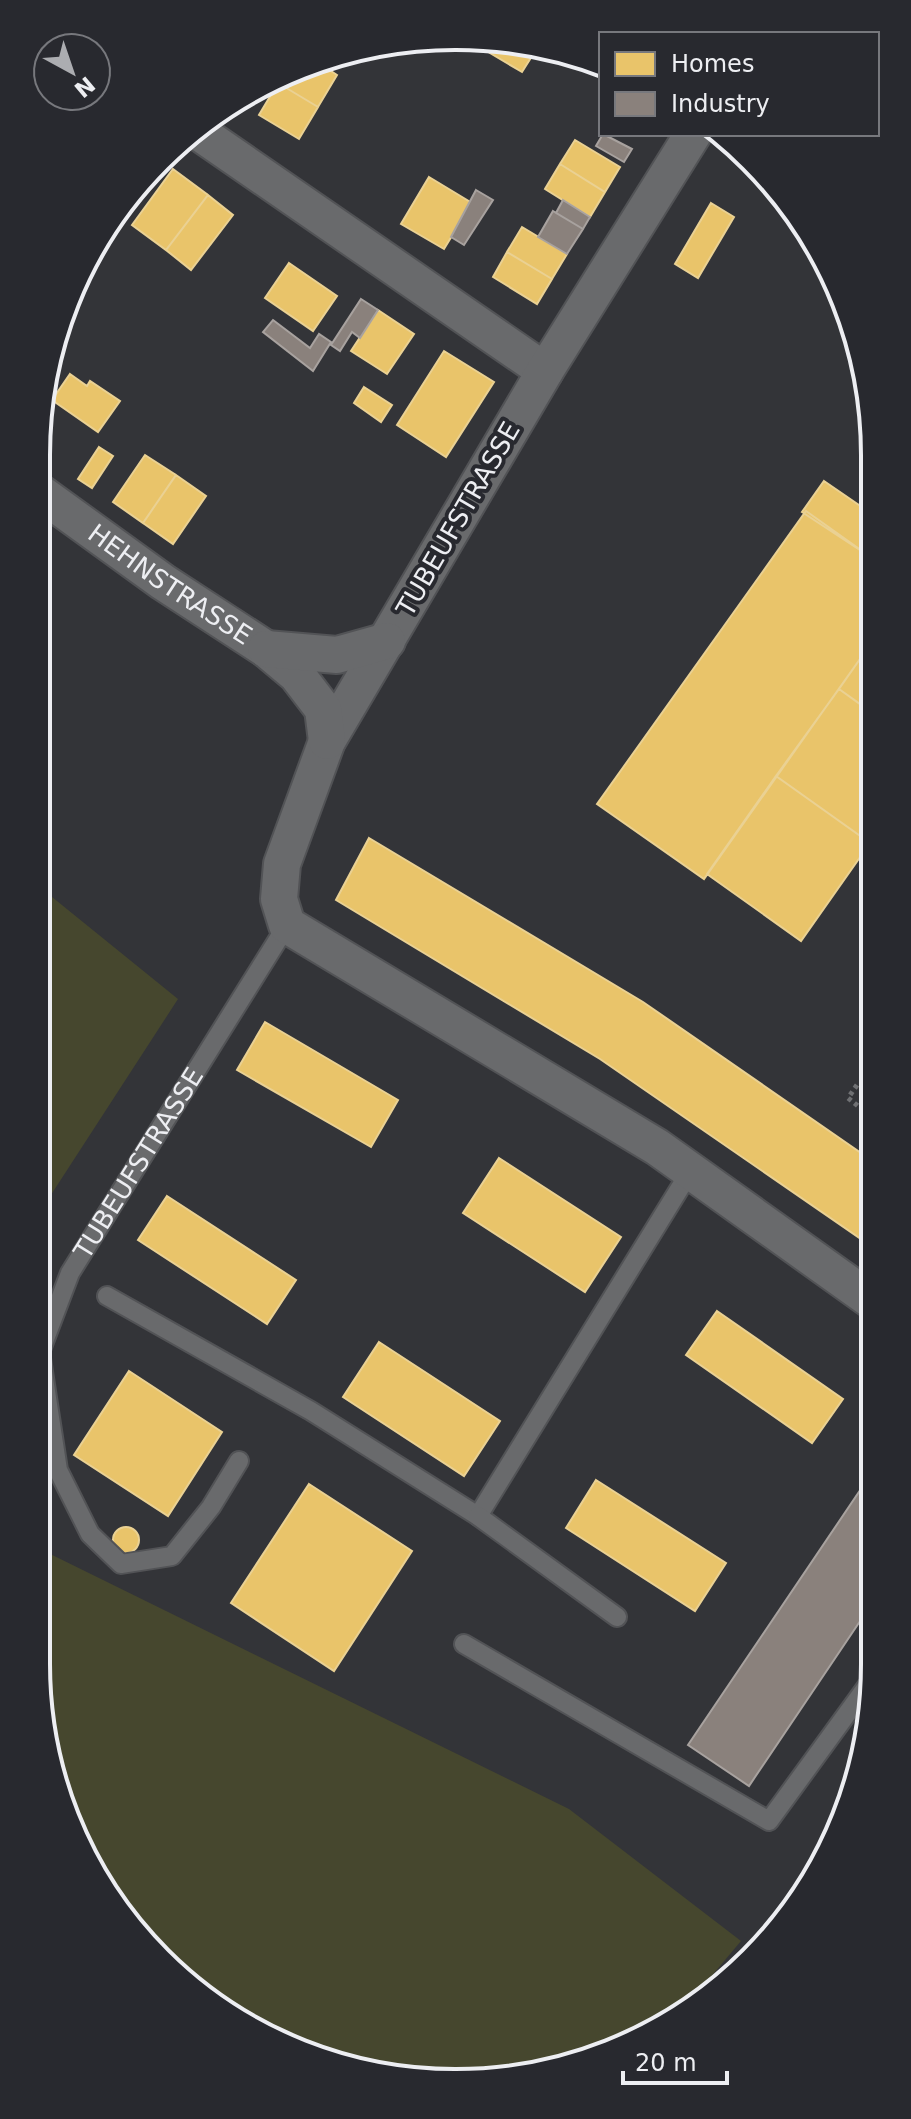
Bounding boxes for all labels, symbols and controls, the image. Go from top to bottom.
north arrow [32,32,112,112]
legend [599,32,879,136]
text: Homes [671,50,754,78]
text: N [69,71,100,102]
text: Industry [671,90,770,118]
street label: TUBEUFSTRASSE [390,417,526,622]
street label: HEHNSTRASSE [82,518,258,651]
street label: TUBEUFSTRASSE [67,1062,209,1265]
scale bar [623,2035,727,2085]
text: 20 m [635,2049,697,2077]

